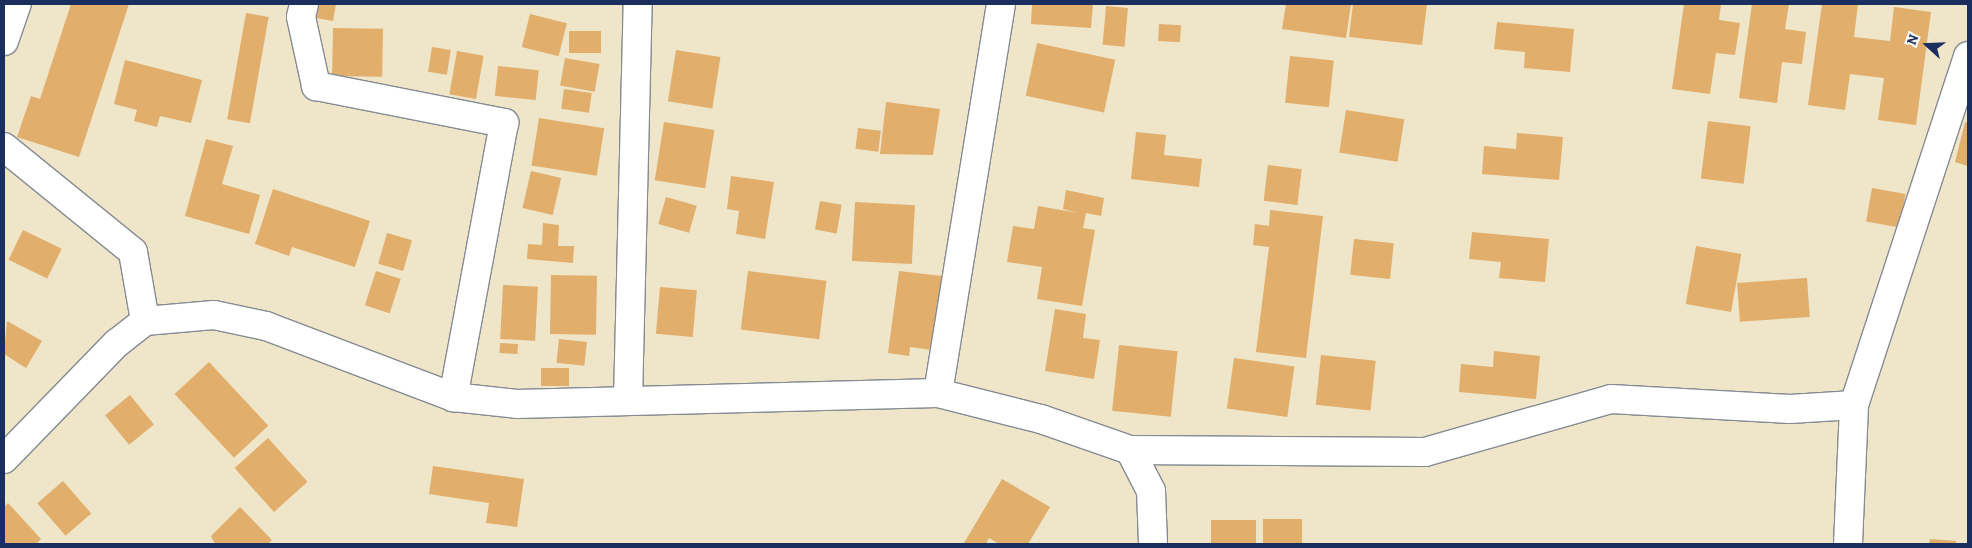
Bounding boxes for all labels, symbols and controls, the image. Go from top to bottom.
north arrow [1902,20,1952,70]
text: N [1902,32,1923,48]

